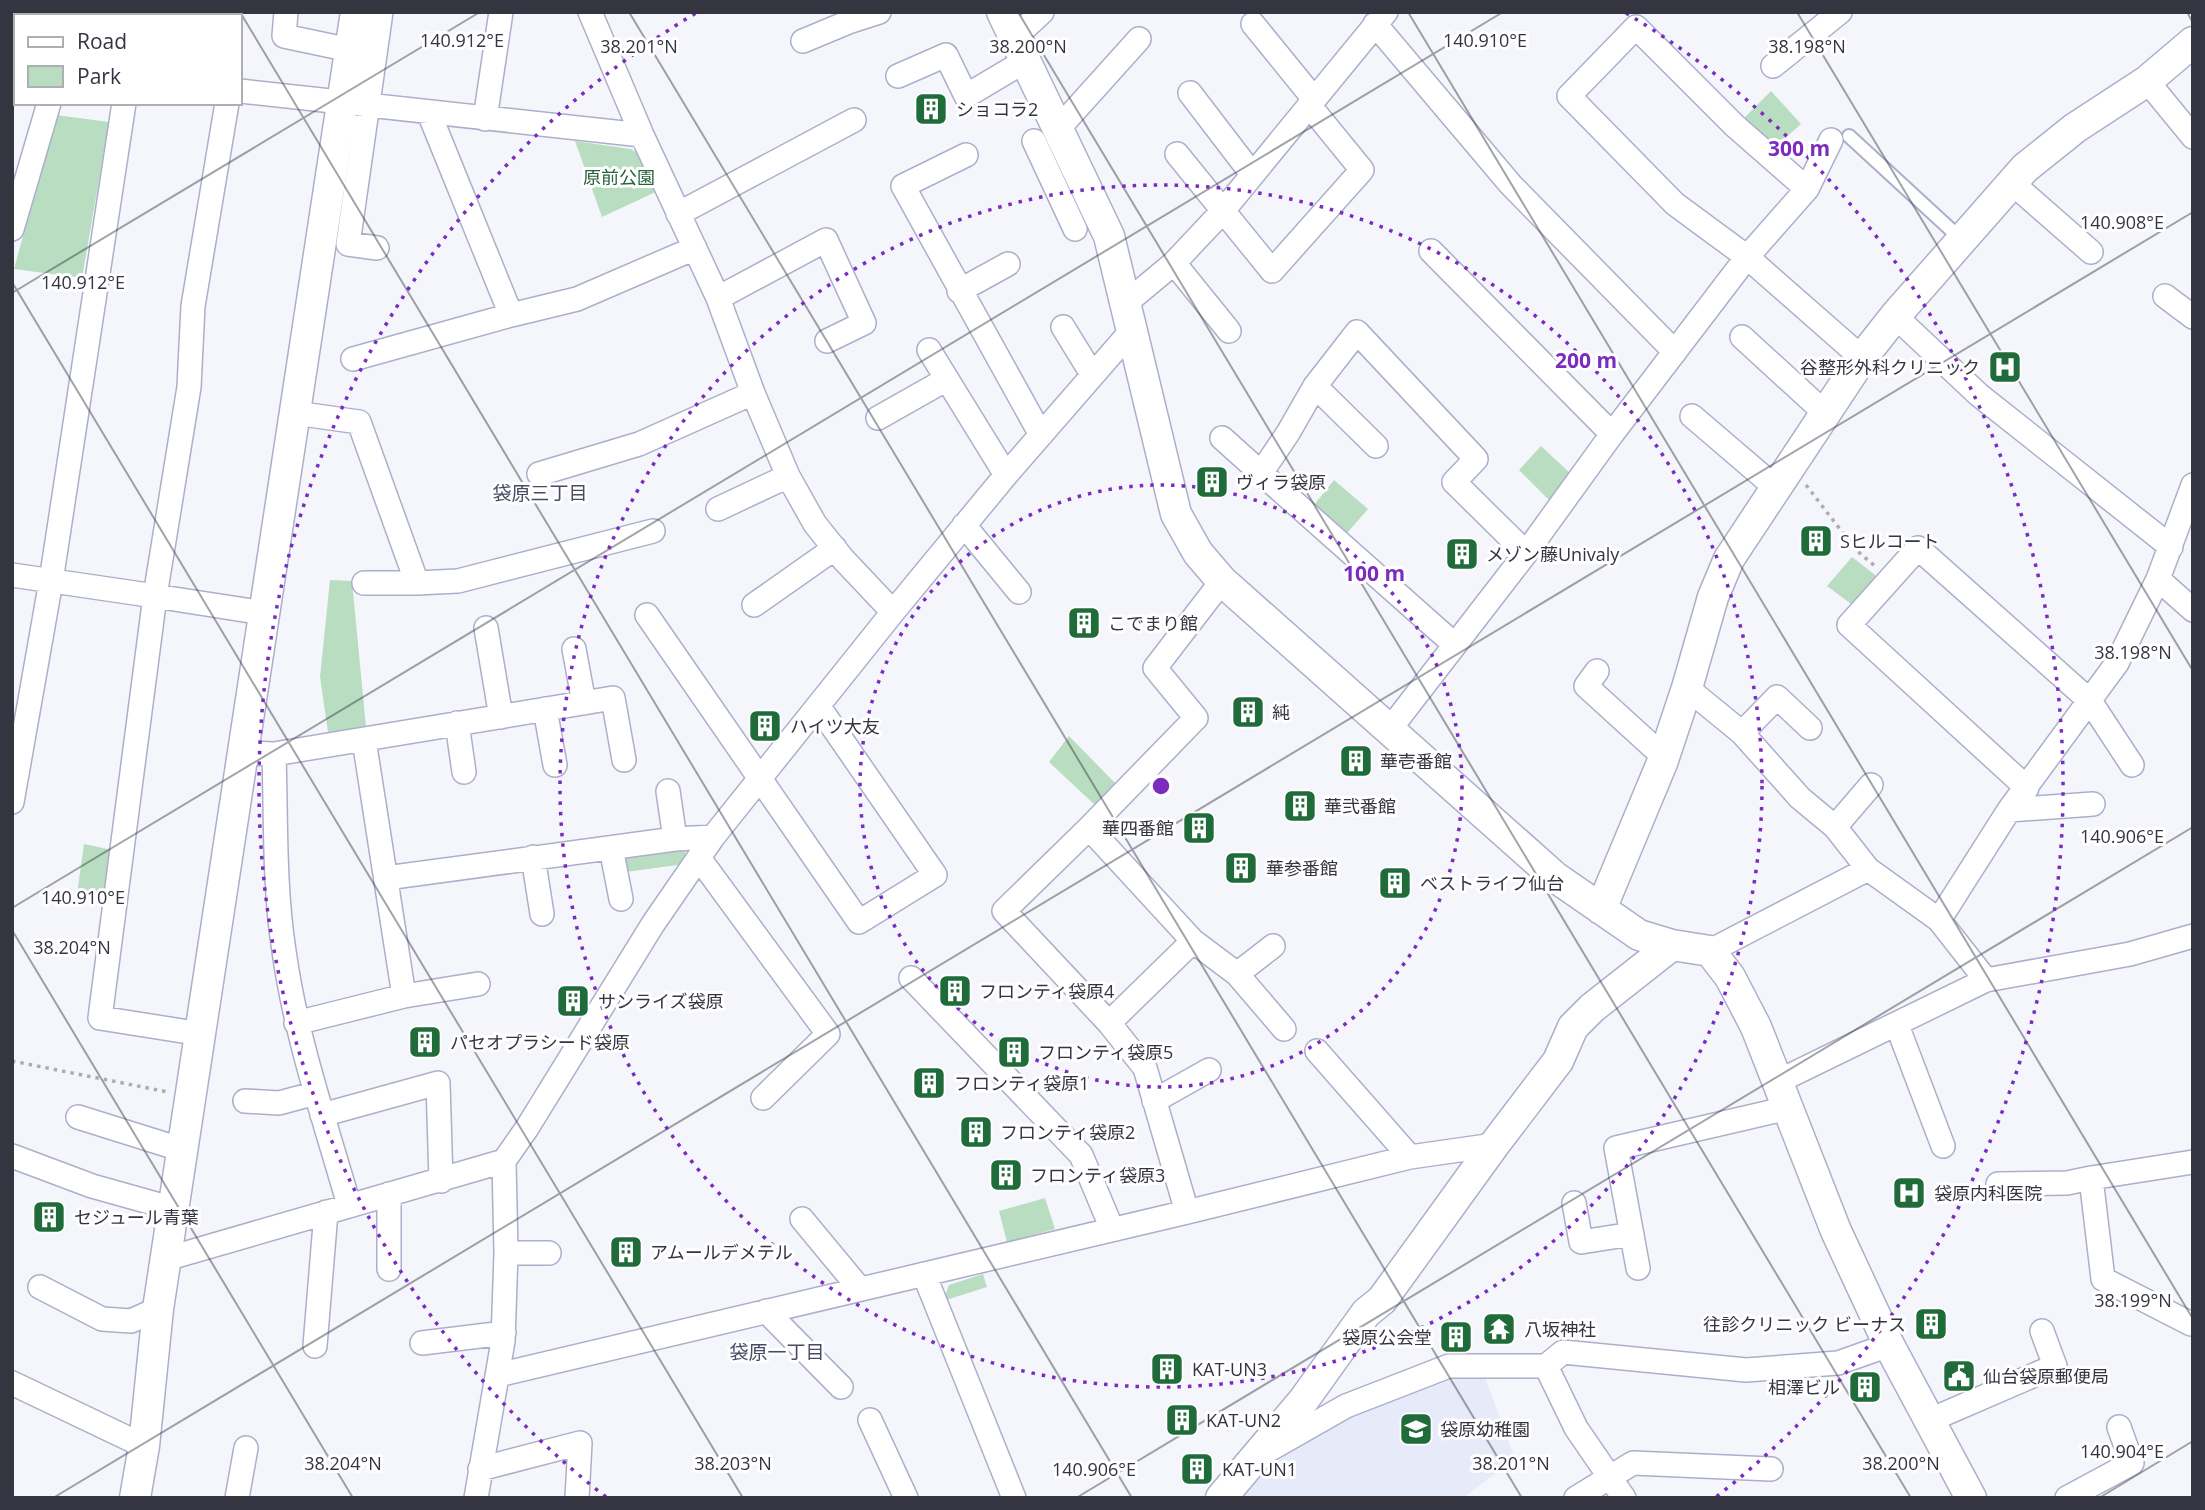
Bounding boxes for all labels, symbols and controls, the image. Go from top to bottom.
legend [14,14,242,105]
text: Road [77,27,127,55]
text: 140.912°E [420,28,504,52]
text: 140.910°E [1443,28,1527,52]
text: 38.201°N [600,34,678,58]
text: 38.200°N [989,34,1067,58]
text: 38.198°N [1768,34,1846,58]
text: Park [77,62,121,90]
building icon: ショコラ2 [912,90,950,128]
place label: ショコラ2 [956,97,1038,121]
text: 300 m [1768,134,1830,162]
park label: 原前公園 [583,165,655,189]
text: 140.908°E [2080,210,2164,234]
text: 140.912°E [41,270,125,294]
text: 200 m [1555,346,1617,374]
hospital icon: 谷整形外科クリニック [1986,348,2024,386]
place label: 谷整形外科クリニック [1800,355,1980,379]
building icon: ヴィラ袋原 [1193,463,1231,501]
place label: ヴィラ袋原 [1236,470,1326,494]
district label: 袋原三丁目 [492,480,588,506]
building icon: Sヒルコート [1797,522,1835,560]
place label: Sヒルコート [1840,529,1940,553]
building icon: メゾン藤Univaly [1443,535,1481,573]
place label: メゾン藤Univaly [1486,542,1620,566]
text: 100 m [1343,559,1405,587]
building icon: こでまり館 [1065,604,1103,642]
place label: こでまり館 [1108,611,1198,635]
text: 38.198°N [2094,640,2172,664]
building icon: 純 [1229,693,1267,731]
place label: 純 [1272,700,1290,724]
building icon: ハイツ大友 [746,707,784,745]
place label: ハイツ大友 [790,714,880,738]
building icon: 華壱番館 [1337,742,1375,780]
place label: 華壱番館 [1380,749,1452,773]
centre of rings [1149,774,1173,798]
building icon: 華弐番館 [1281,787,1319,825]
place label: 華弐番館 [1324,794,1396,818]
building icon: 華四番館 [1180,809,1218,847]
place label: 華四番館 [1102,816,1174,840]
text: 140.906°E [2080,824,2164,848]
building icon: 華参番館 [1222,849,1260,887]
place label: 華参番館 [1266,856,1338,880]
building icon: ベストライフ仙台 [1376,864,1414,902]
place label: ベストライフ仙台 [1420,871,1564,895]
text: 140.910°E [41,885,125,909]
text: 38.204°N [33,935,111,959]
building icon: フロンティ袋原4 [936,972,974,1010]
place label: フロンティ袋原4 [979,979,1114,1003]
building icon: サンライズ袋原 [554,982,592,1020]
place label: サンライズ袋原 [598,989,723,1013]
building icon: パセオプラシード袋原 [406,1023,444,1061]
place label: パセオプラシード袋原 [450,1030,630,1054]
building icon: フロンティ袋原5 [995,1033,1033,1071]
place label: フロンティ袋原5 [1038,1040,1173,1064]
building icon: フロンティ袋原1 [910,1064,948,1102]
place label: フロンティ袋原1 [954,1071,1089,1095]
building icon: フロンティ袋原2 [957,1113,995,1151]
place label: フロンティ袋原2 [1000,1120,1135,1144]
building icon: フロンティ袋原3 [987,1156,1025,1194]
place label: フロンティ袋原3 [1030,1163,1165,1187]
hospital icon: 袋原内科医院 [1890,1174,1928,1212]
place label: 袋原内科医院 [1934,1181,2042,1205]
building icon: セジュール青葉 [30,1198,68,1236]
place label: セジュール青葉 [74,1205,199,1229]
building icon: アムールデメテル [607,1233,645,1271]
place label: アムールデメテル [650,1240,793,1264]
text: 38.199°N [2094,1288,2172,1312]
building icon: 往診クリニック ビーナス [1912,1305,1950,1343]
temple icon: 八坂神社 [1480,1310,1518,1348]
place label: 往診クリニック ビーナス [1703,1312,1906,1336]
place label: 八坂神社 [1524,1317,1596,1341]
building icon: 袋原公会堂 [1437,1318,1475,1356]
place label: 袋原公会堂 [1342,1325,1432,1349]
district label: 袋原一丁目 [729,1339,825,1365]
building icon: KAT-UN3 [1148,1350,1186,1388]
place label: KAT-UN3 [1192,1357,1267,1381]
public building icon: 仙台袋原郵便局 [1940,1357,1978,1395]
place label: 仙台袋原郵便局 [1983,1364,2109,1388]
building icon: 相澤ビル [1846,1368,1884,1406]
place label: 相澤ビル [1768,1375,1840,1399]
building icon: KAT-UN2 [1163,1401,1201,1439]
place label: KAT-UN2 [1206,1408,1281,1432]
school or university icon: 袋原幼稚園 [1397,1410,1435,1448]
place label: 袋原幼稚園 [1440,1417,1530,1441]
text: 140.904°E [2080,1439,2164,1463]
building icon: KAT-UN1 [1178,1450,1216,1488]
text: 38.204°N [304,1451,382,1475]
text: 38.203°N [694,1451,772,1475]
text: 38.201°N [1472,1451,1550,1475]
text: 38.200°N [1862,1451,1940,1475]
text: 140.906°E [1052,1457,1136,1481]
place label: KAT-UN1 [1222,1457,1297,1481]

